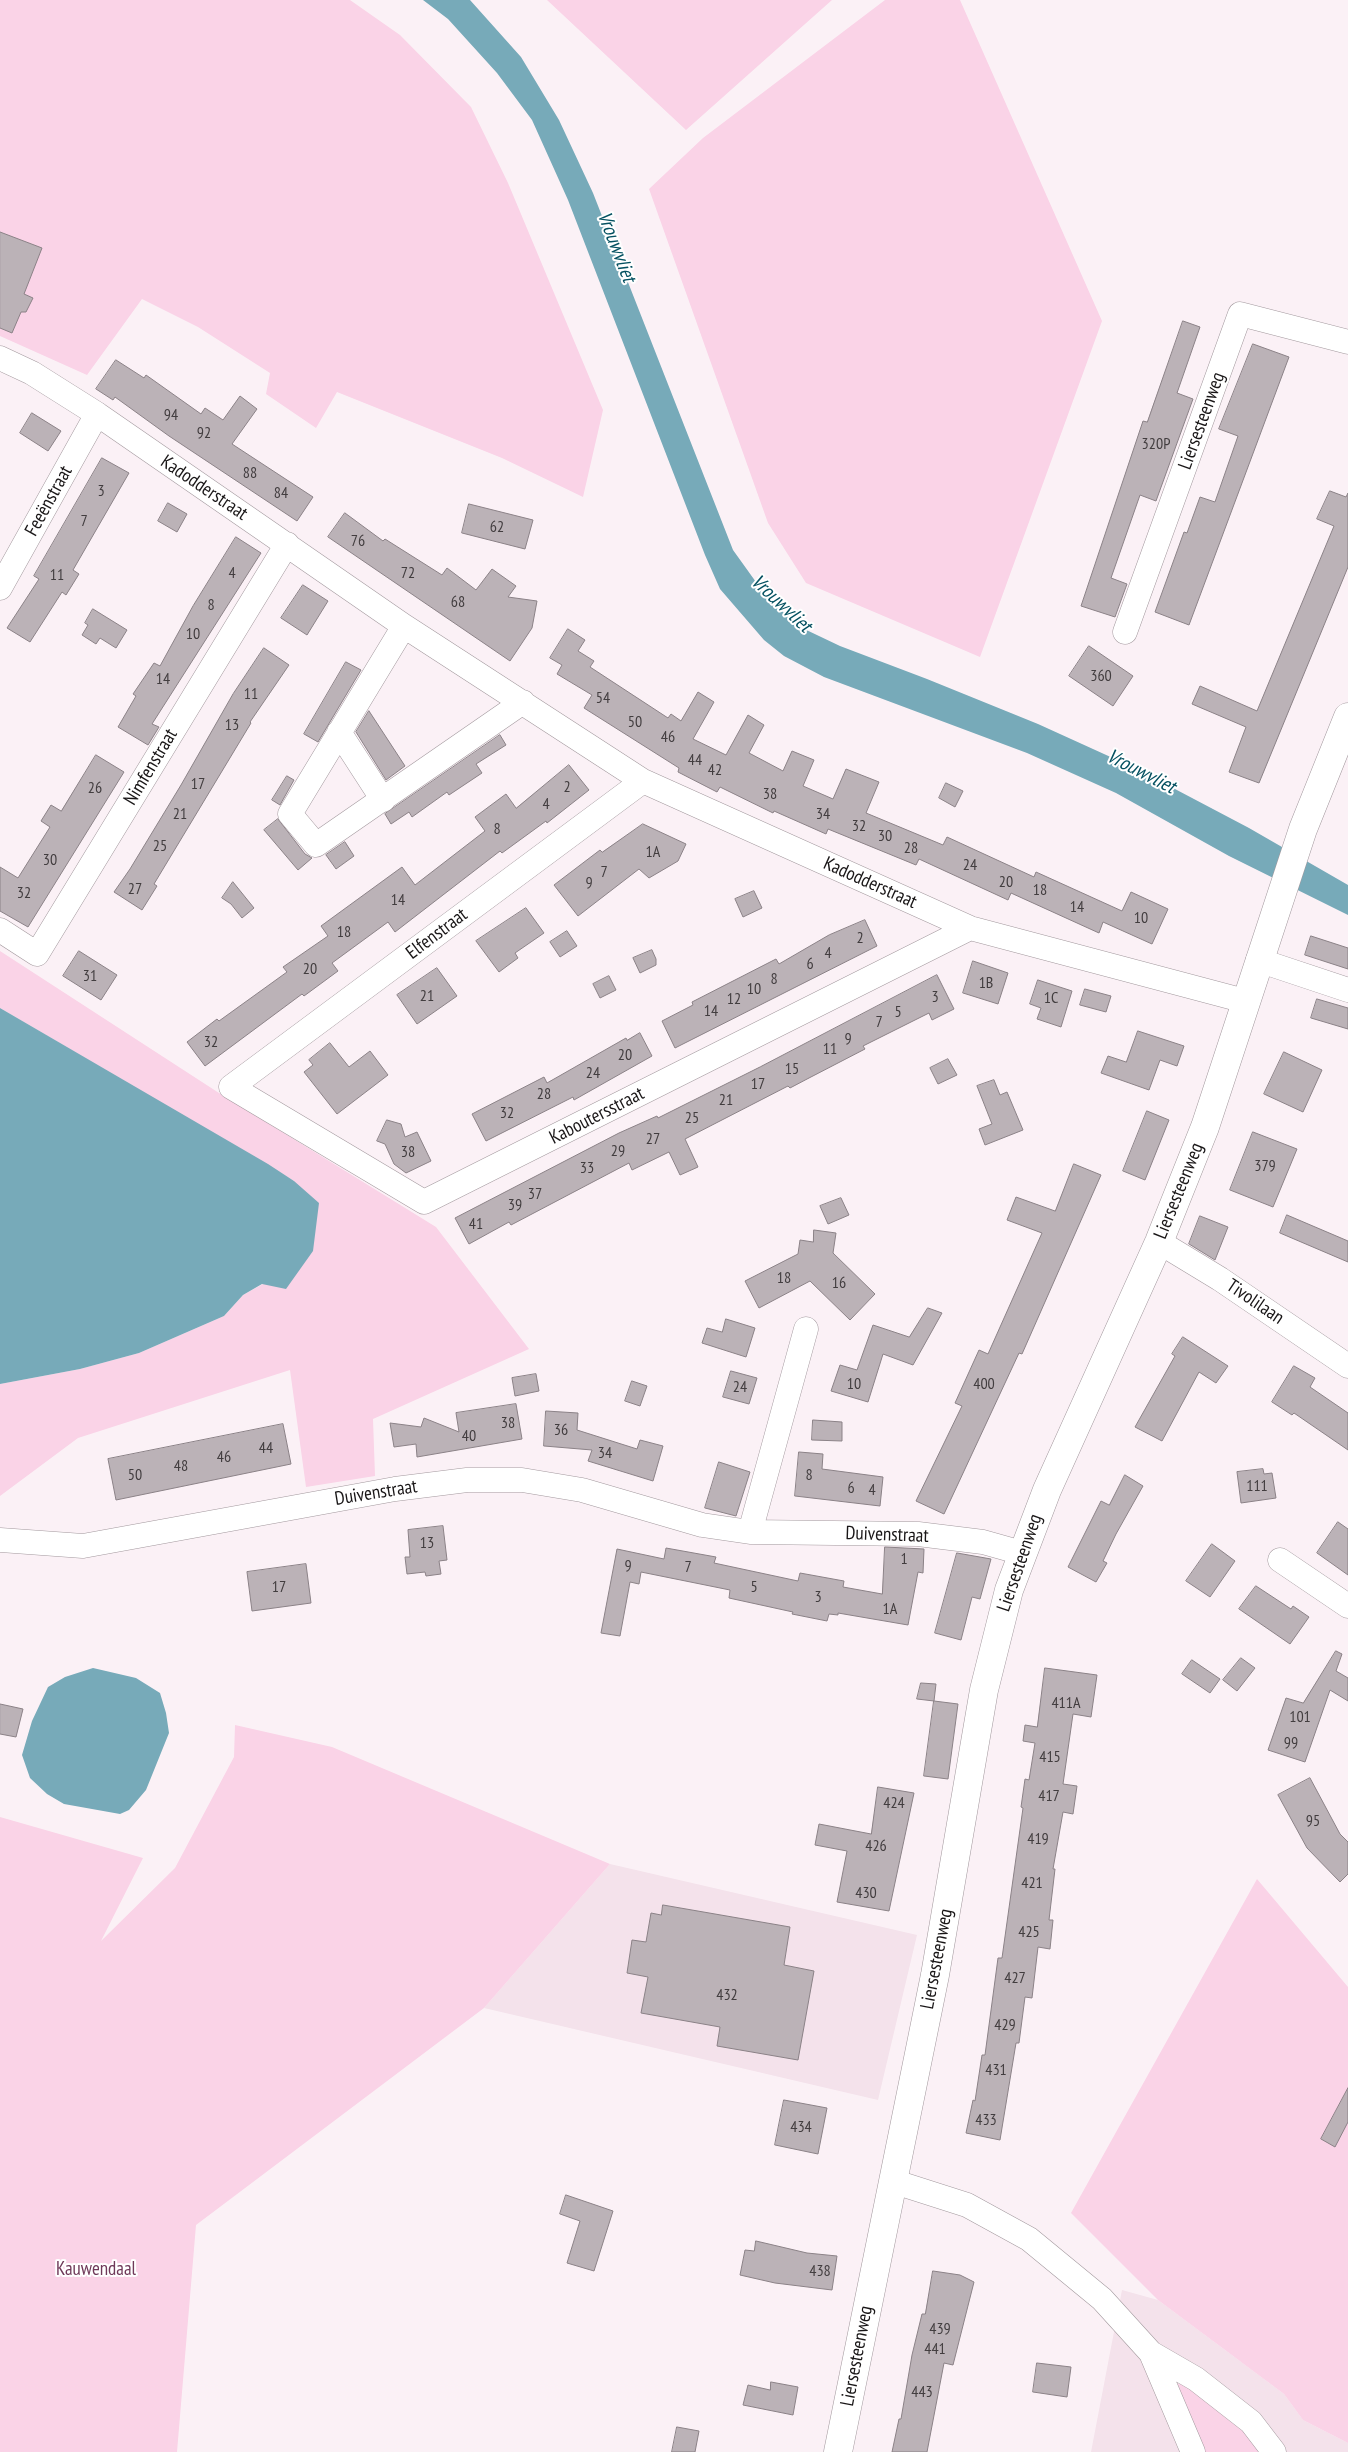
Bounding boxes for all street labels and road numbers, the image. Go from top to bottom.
street label: Liersesteenweg [1174,369,1230,473]
street label: Kadodderstraat [156,451,252,525]
street label: Feeënstraat [20,462,78,540]
street label: Nimfenstraat [119,725,183,809]
street label: Kadodderstraat [820,852,920,914]
street label: Elfenstraat [402,904,472,964]
street label: Kaboutersstraat [546,1082,648,1150]
street label: Liersesteenweg [1149,1140,1209,1242]
street label: Tivolilaan [1222,1274,1288,1330]
street label: Duivenstraat [333,1475,419,1511]
street label: Liersesteenweg [993,1511,1047,1615]
street label: Duivenstraat [845,1522,929,1548]
street label: Liersesteenweg [916,1907,958,2011]
street label: Liersesteenweg [836,2304,878,2408]

